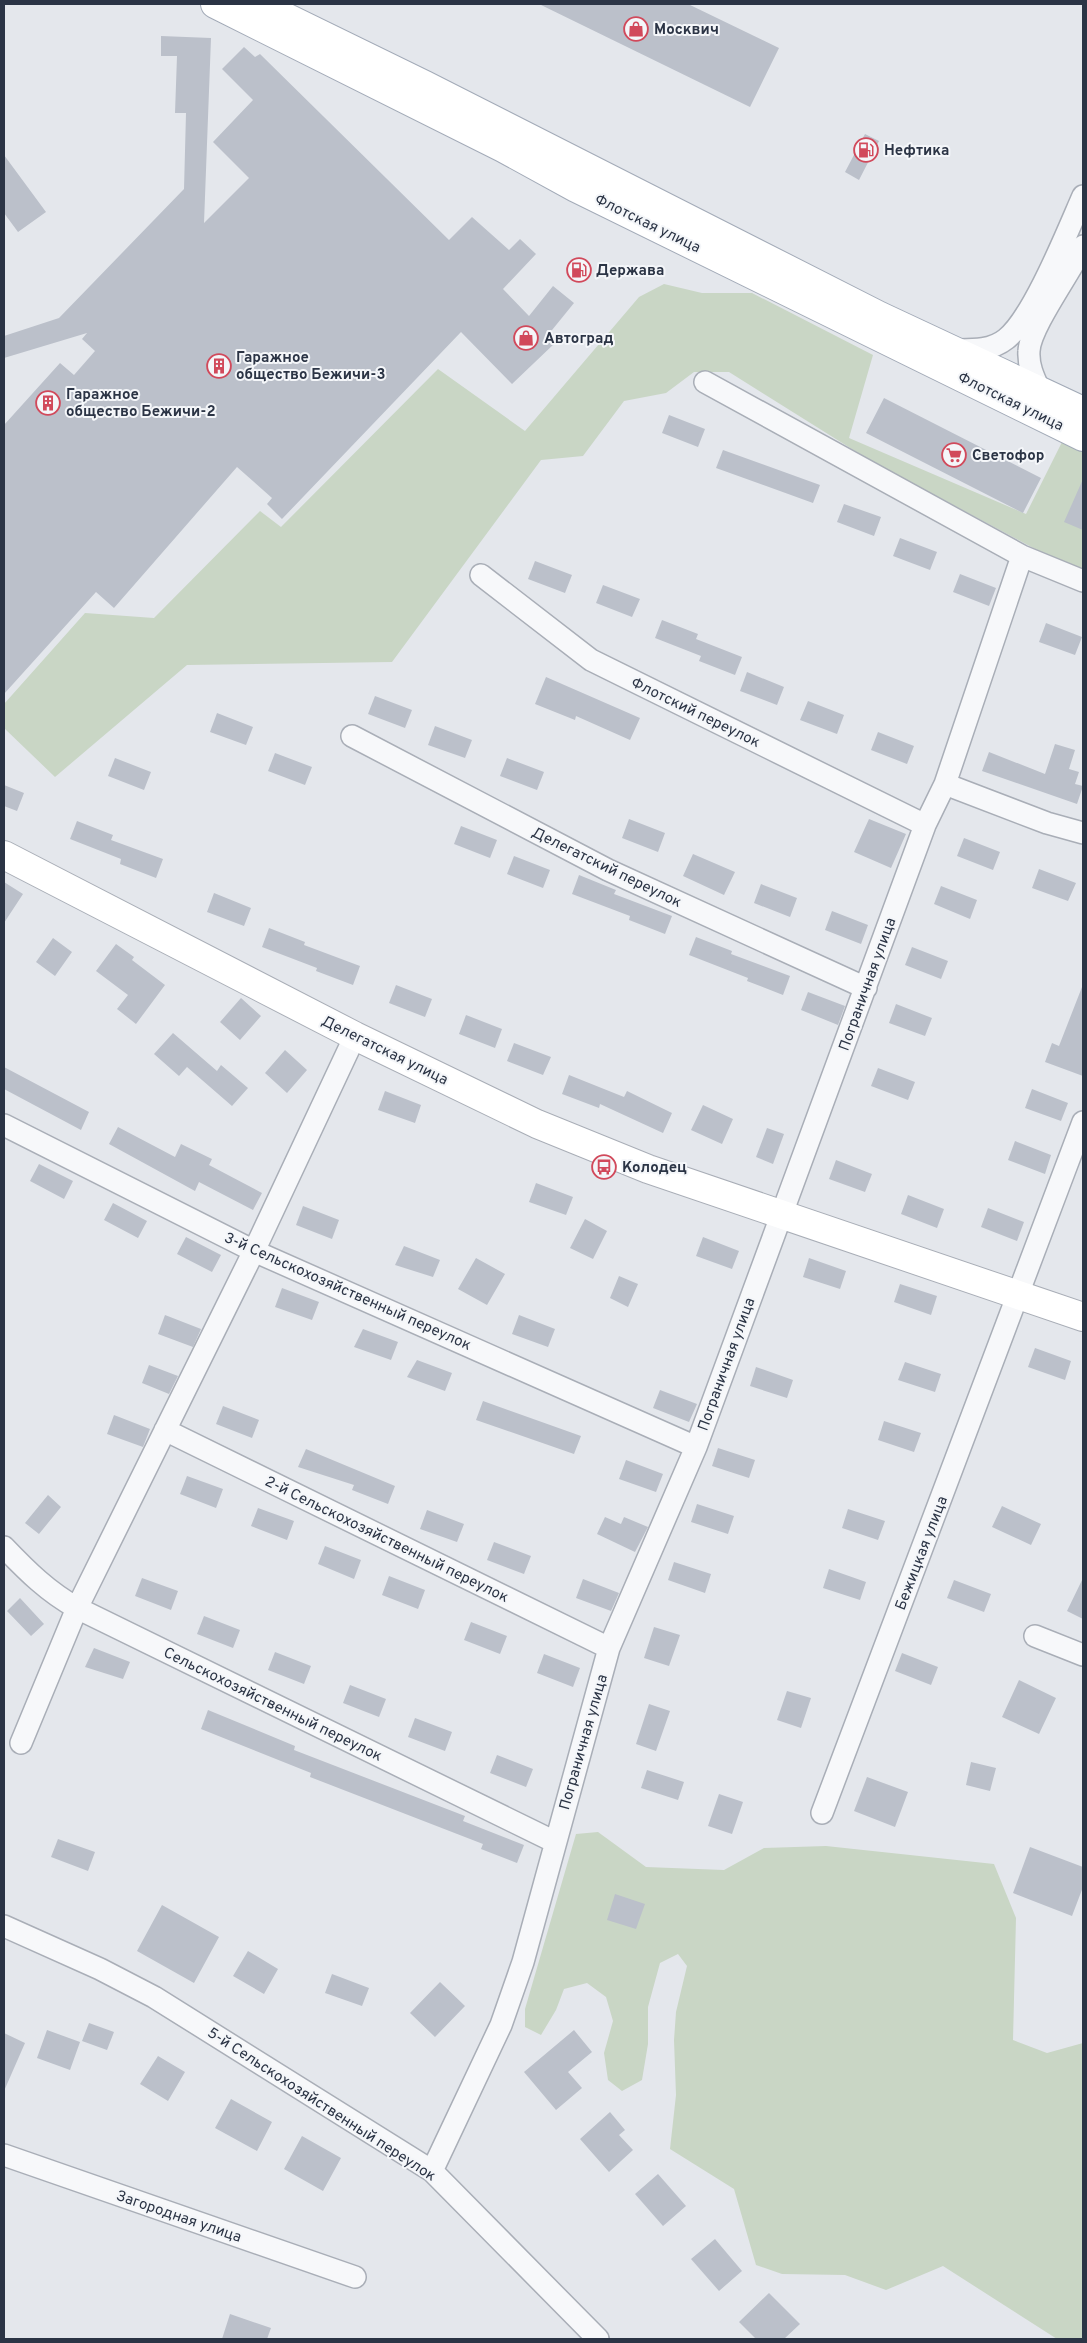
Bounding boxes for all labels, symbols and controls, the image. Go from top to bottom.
shop icon: Москвич [623,16,649,42]
place label: Москвич [654,21,719,40]
fuel station icon: Нефтика [853,137,879,163]
place label: Нефтика [884,142,949,161]
street label: Флотская улица [591,191,703,258]
fuel station icon: Держава [566,257,592,283]
place label: Держава [596,262,664,281]
shop icon: Автоград [513,325,539,351]
place label: Автоград [544,330,613,349]
place label: Гаражное общество Бежичи-3 [236,349,385,385]
building icon: Гаражное общество Бежичи-3 [206,353,232,379]
street label: Флотская улица [954,369,1066,436]
place label: Гаражное общество Бежичи-2 [66,386,216,422]
building icon: Гаражное общество Бежичи-2 [35,390,61,416]
supermarket icon: Светофор [941,442,967,468]
place label: Светофор [972,447,1044,466]
street label: Флотский переулок [628,674,763,753]
street label: Делегатский переулок [528,824,685,913]
street label: Пограничная улица [835,915,901,1054]
street label: Делегатская улица [318,1012,451,1090]
bus stop icon: Колодец [591,1154,617,1180]
place label: Колодец [622,1159,687,1178]
street label: 3-й Сельскохозяйственный переулок [221,1229,474,1356]
street label: Пограничная улица [694,1295,760,1434]
street label: 2-й Сельскохозяйственный переулок [261,1473,511,1608]
street label: Бежицкая улица [892,1494,953,1613]
street label: Сельскохозяйственный переулок [160,1644,385,1767]
street label: Пограничная улица [556,1672,613,1812]
street label: 5-й Сельскохозяйственный переулок [203,2024,439,2186]
street label: Загородная улица [113,2187,244,2248]

